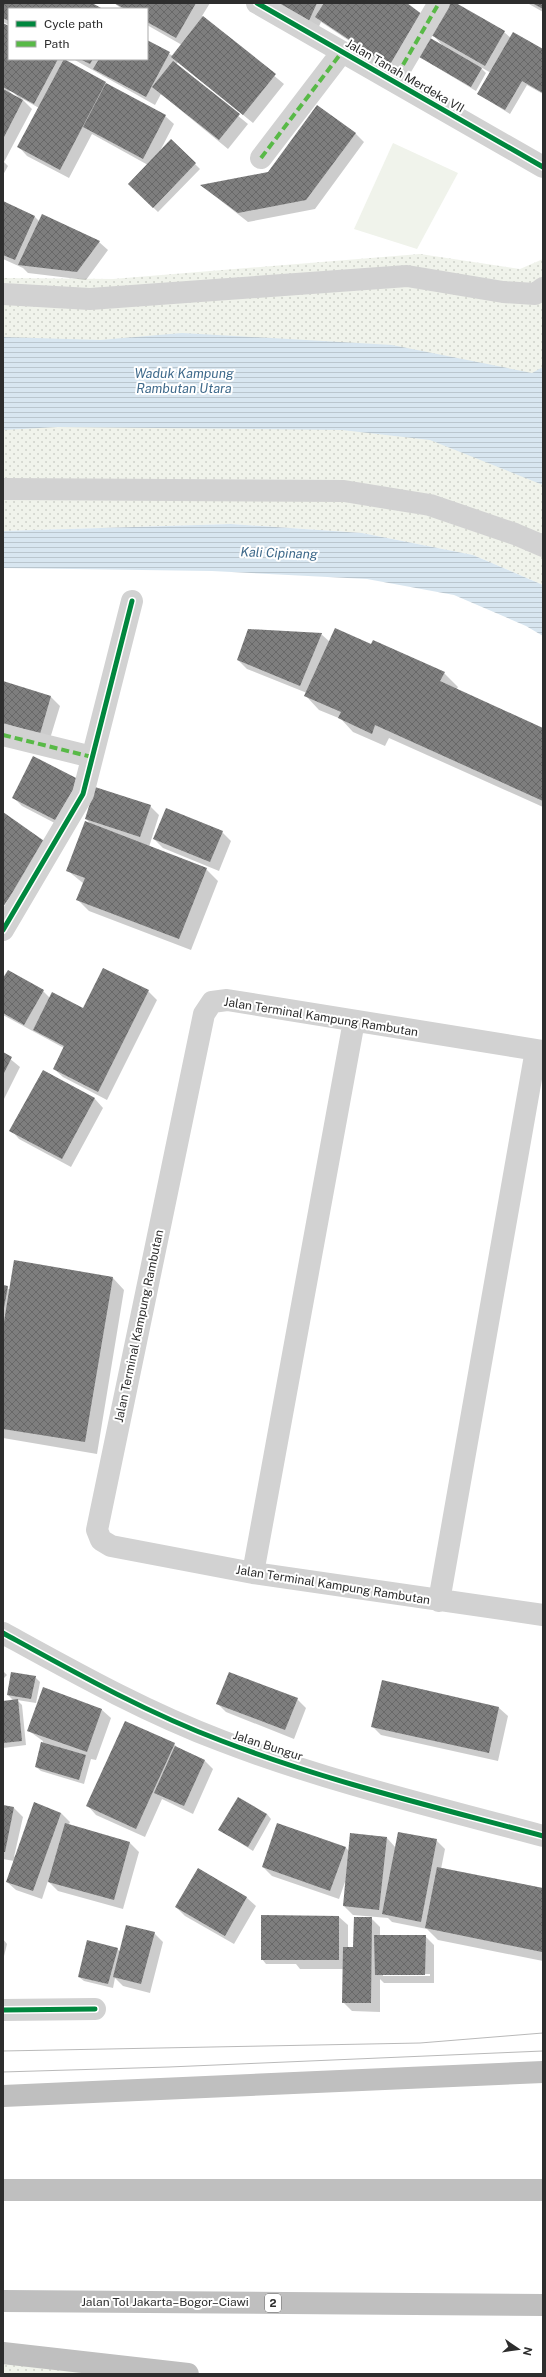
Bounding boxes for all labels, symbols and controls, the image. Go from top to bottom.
legend [8,8,148,60]
text: Cycle path [44,17,103,31]
street label: Jalan Tanah Merdeka VII [343,36,467,116]
text: Path [44,37,70,51]
water label: Waduk Kampung Rambutan Utara [134,366,234,396]
water label: Kali Cipinang [240,544,318,562]
street label: Jalan Terminal Kampung Rambutan [223,995,419,1039]
street label: Jalan Terminal Kampung Rambutan [112,1228,166,1424]
street label: Jalan Terminal Kampung Rambutan [235,1563,431,1607]
street label: Jalan Bungur [231,1728,305,1764]
road number: 2 [265,2294,281,2312]
street label: Jalan Tol Jakarta–Bogor–Ciawi [81,2295,249,2309]
north arrow [498,2329,538,2369]
text: N [521,2346,535,2357]

